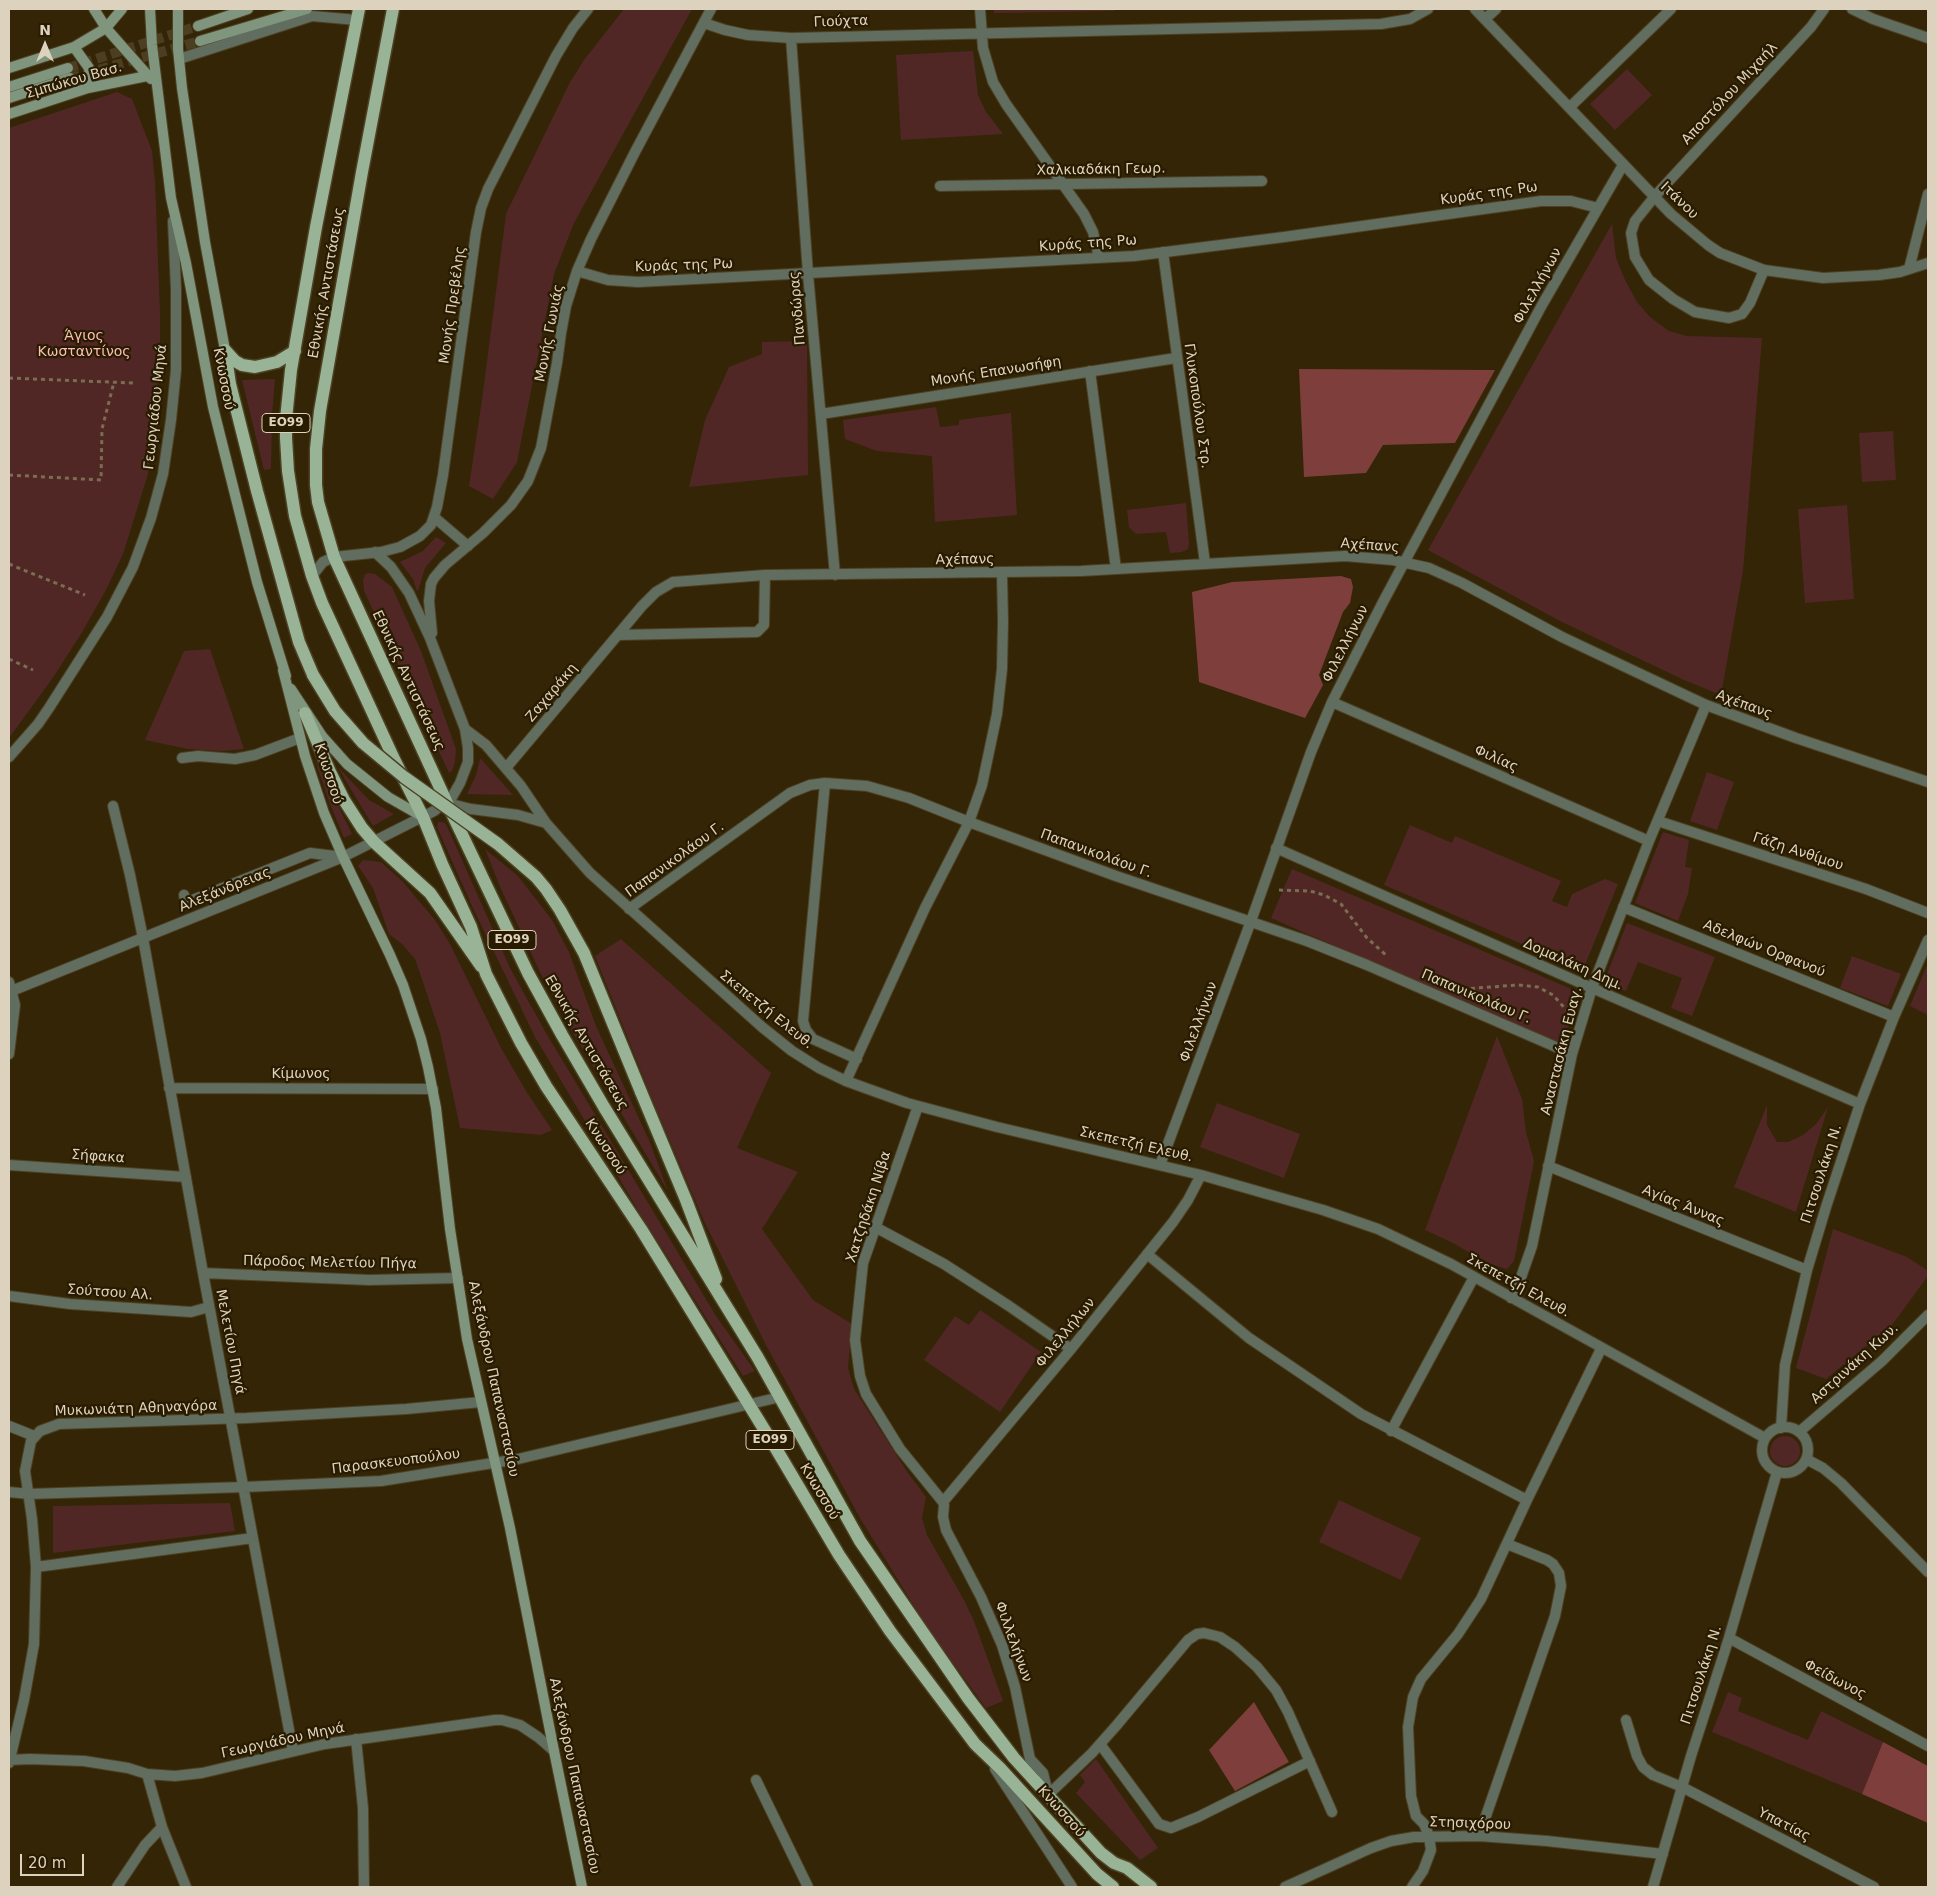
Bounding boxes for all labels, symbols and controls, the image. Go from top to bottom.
street label: Γιούχτα [813,13,869,31]
north arrow [20,20,70,70]
text: N [39,22,51,38]
street label: Αποστόλου Μιχαήλ [1678,40,1782,148]
street label: Σμπώκου Βασ. [24,59,124,103]
street label: Χαλκιαδάκη Γεωρ. [1036,160,1166,180]
street label: Κυράς της Ρω [1439,179,1539,209]
street label: Ιτάνου [1657,179,1701,223]
street label: Εθνικής Αντιστάσεως [305,206,349,360]
street label: Κυράς της Ρω [1038,232,1138,256]
street label: Μονής Πρεβέλης [436,245,470,365]
street label: Φιλελλήνων [1510,245,1566,327]
street label: Κυράς της Ρω [635,256,733,276]
street label: Πανδώρας [786,270,810,346]
street label: Μονής Γωνιάς [532,283,568,383]
park label: Άγιος Κωσταντίνος [37,328,131,361]
street label: Γλυκοπούλου Στρ. [1180,342,1214,470]
street label: Γεωργιάδου Μηνά [141,344,171,470]
street label: Κνωσσού [209,346,237,412]
street label: Μονής Επανωσήφη [930,353,1062,391]
road number: ΕΟ99 [262,413,310,432]
street label: Αχέπανς [1340,536,1400,556]
street label: Αχέπανς [935,551,995,569]
street label: Φιλελλήνων [1319,603,1373,685]
street label: Εθνικής Αντιστάσεως [368,608,448,754]
street label: Ζαχαράκη [523,660,581,726]
street label: Αχέπανς [1713,687,1775,723]
street label: Κνωσσού [310,741,346,807]
street label: Φιλίας [1471,742,1521,776]
street label: Παπανικολάου Γ. [622,819,728,901]
street label: Παπανικολάου Γ. [1038,826,1154,882]
street label: Γάζη Ανθίμου [1751,829,1845,875]
street label: Αλεξάνδρειας [177,864,273,916]
street label: Αδελφών Ορφανού [1701,917,1827,981]
road number: ΕΟ99 [488,930,536,950]
street label: Δομαλάκη Δημ. [1521,936,1625,994]
street label: Παπανικολάου Γ. [1419,966,1533,1028]
street label: Σκεπετζή Ελευθ. [716,967,816,1053]
street label: Εθνικής Αντιστάσεως [540,972,632,1114]
street label: Φιλελλήνων [1177,979,1221,1065]
street label: Αναστασάκη Ευαγ. [1538,985,1586,1117]
street label: Κίμωνος [271,1066,331,1082]
street label: Κνωσσού [581,1116,629,1178]
street label: Πιτσουλάκη Ν. [1798,1122,1846,1226]
street label: Σκεπετζή Ελευθ. [1078,1124,1194,1166]
street label: Σήφακα [71,1147,125,1167]
street label: Χατζηδάκη Νίβα [843,1149,895,1265]
street label: Αγίας Άννας [1639,1182,1727,1230]
street label: Σκεπετζή Ελευθ. [1463,1251,1573,1321]
street label: Πάροδος Μελετίου Πήγα [243,1253,417,1273]
street label: Αλεξάνδρου Παπαναστασίου [464,1279,522,1479]
street label: Σούτσου Αλ. [66,1282,154,1304]
street label: Μελετίου Πηγά [212,1288,248,1396]
street label: Φιλελλήλων [1033,1295,1099,1371]
street label: Αστρινάκη Κων. [1808,1320,1902,1408]
street label: Μυκωνιάτη Αθηναγόρα [54,1398,218,1420]
road number: ΕΟ99 [746,1430,794,1450]
street label: Παρασκευοπούλου [331,1446,461,1478]
street label: Κνωσσού [796,1461,842,1523]
street label: Φιλλελήνων [991,1599,1035,1685]
street label: Πιτσουλάκη Ν. [1678,1623,1726,1727]
street label: Φείδωνος [1801,1657,1869,1703]
street label: Αλεξάνδρου Παπαναστασίου [545,1676,603,1876]
street label: Γεωργιάδου Μηνά [220,1720,346,1762]
street label: Κνωσσού [1034,1783,1088,1841]
street label: Υπατίας [1755,1805,1813,1845]
street label: Στησιχόρου [1429,1814,1511,1834]
scale bar [22,1844,86,1876]
text: 20 m [28,1854,66,1872]

